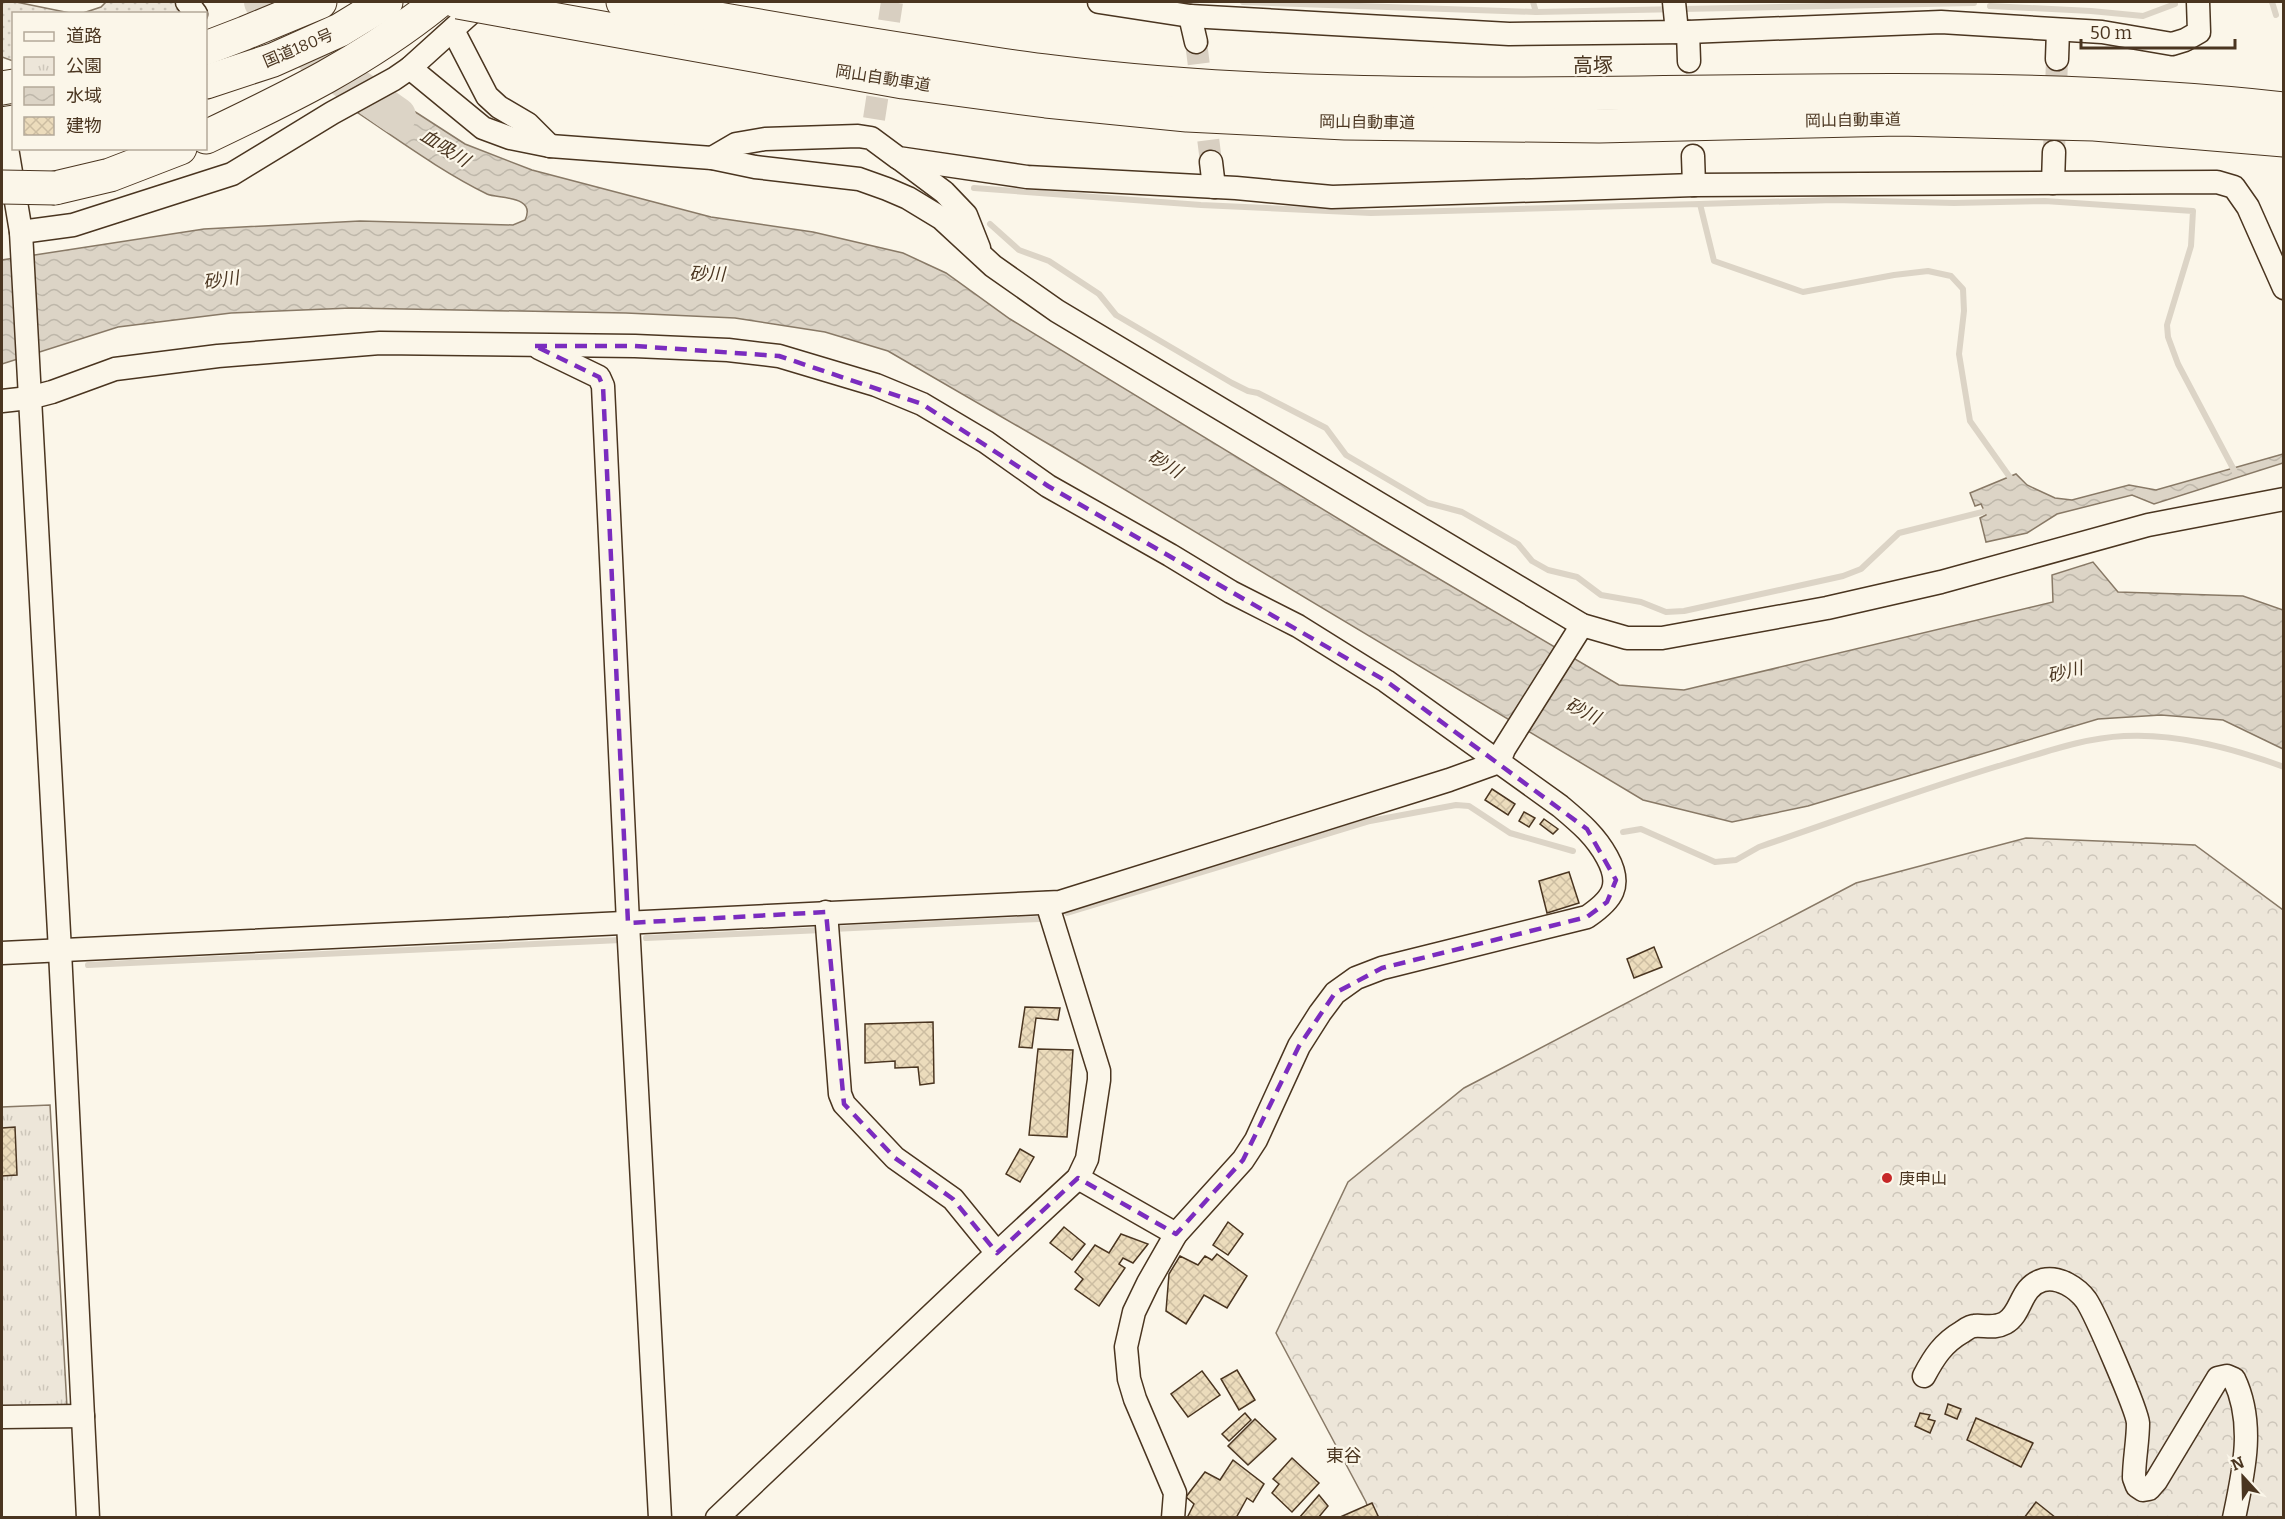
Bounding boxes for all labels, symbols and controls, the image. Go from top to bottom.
legend [12,12,207,150]
scale bar [2081,12,2236,50]
text: 50 m [2090,22,2132,44]
text: 道路 [66,25,102,47]
street label: 国道180号 [260,25,336,71]
district label: 高塚 [1573,53,1613,77]
text: 公園 [66,55,102,77]
street label: 岡山自動車道 [834,61,932,95]
text: 水域 [66,85,102,107]
street label: 岡山自動車道 [1805,110,1901,130]
street label: 岡山自動車道 [1319,112,1415,132]
text: 建物 [66,115,102,137]
water label: 血吸川 [416,124,475,173]
water label: 砂川 [689,263,727,285]
water label: 砂川 [202,266,242,293]
water label: 砂川 [1144,445,1188,484]
water label: 砂川 [2045,656,2087,687]
water label: 砂川 [1562,693,1606,730]
place label: 庚申山 [1899,1169,1947,1188]
marker: 庚申山 [1880,1171,1894,1185]
district label: 東谷 [1326,1445,1362,1467]
north arrow [2213,1447,2273,1507]
text: N [2228,1452,2247,1475]

